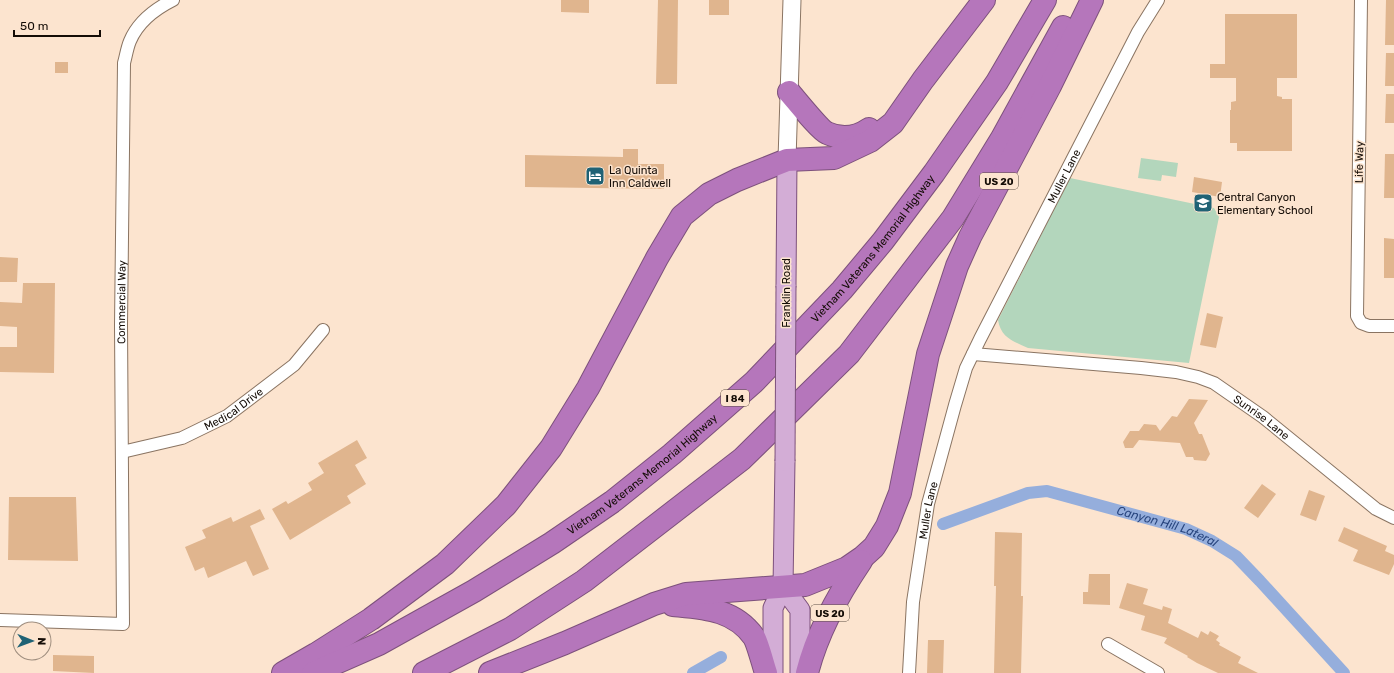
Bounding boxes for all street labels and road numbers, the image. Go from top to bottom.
street label: Life Way [1353,141,1366,183]
street label: Muller Lane [1045,147,1084,205]
street label: Vietnam Veterans Memorial Highway [809,172,937,325]
road number: US 20 [980,173,1018,189]
street label: Franklin Road [780,258,793,328]
street label: Commercial Way [115,260,129,344]
street label: Medical Drive [202,385,266,433]
road number: I 84 [721,390,749,406]
street label: Sunrise Lane [1231,392,1292,443]
street label: Vietnam Veterans Memorial Highway [565,411,720,538]
street label: Muller Lane [917,480,941,540]
road number: US 20 [811,605,849,621]

